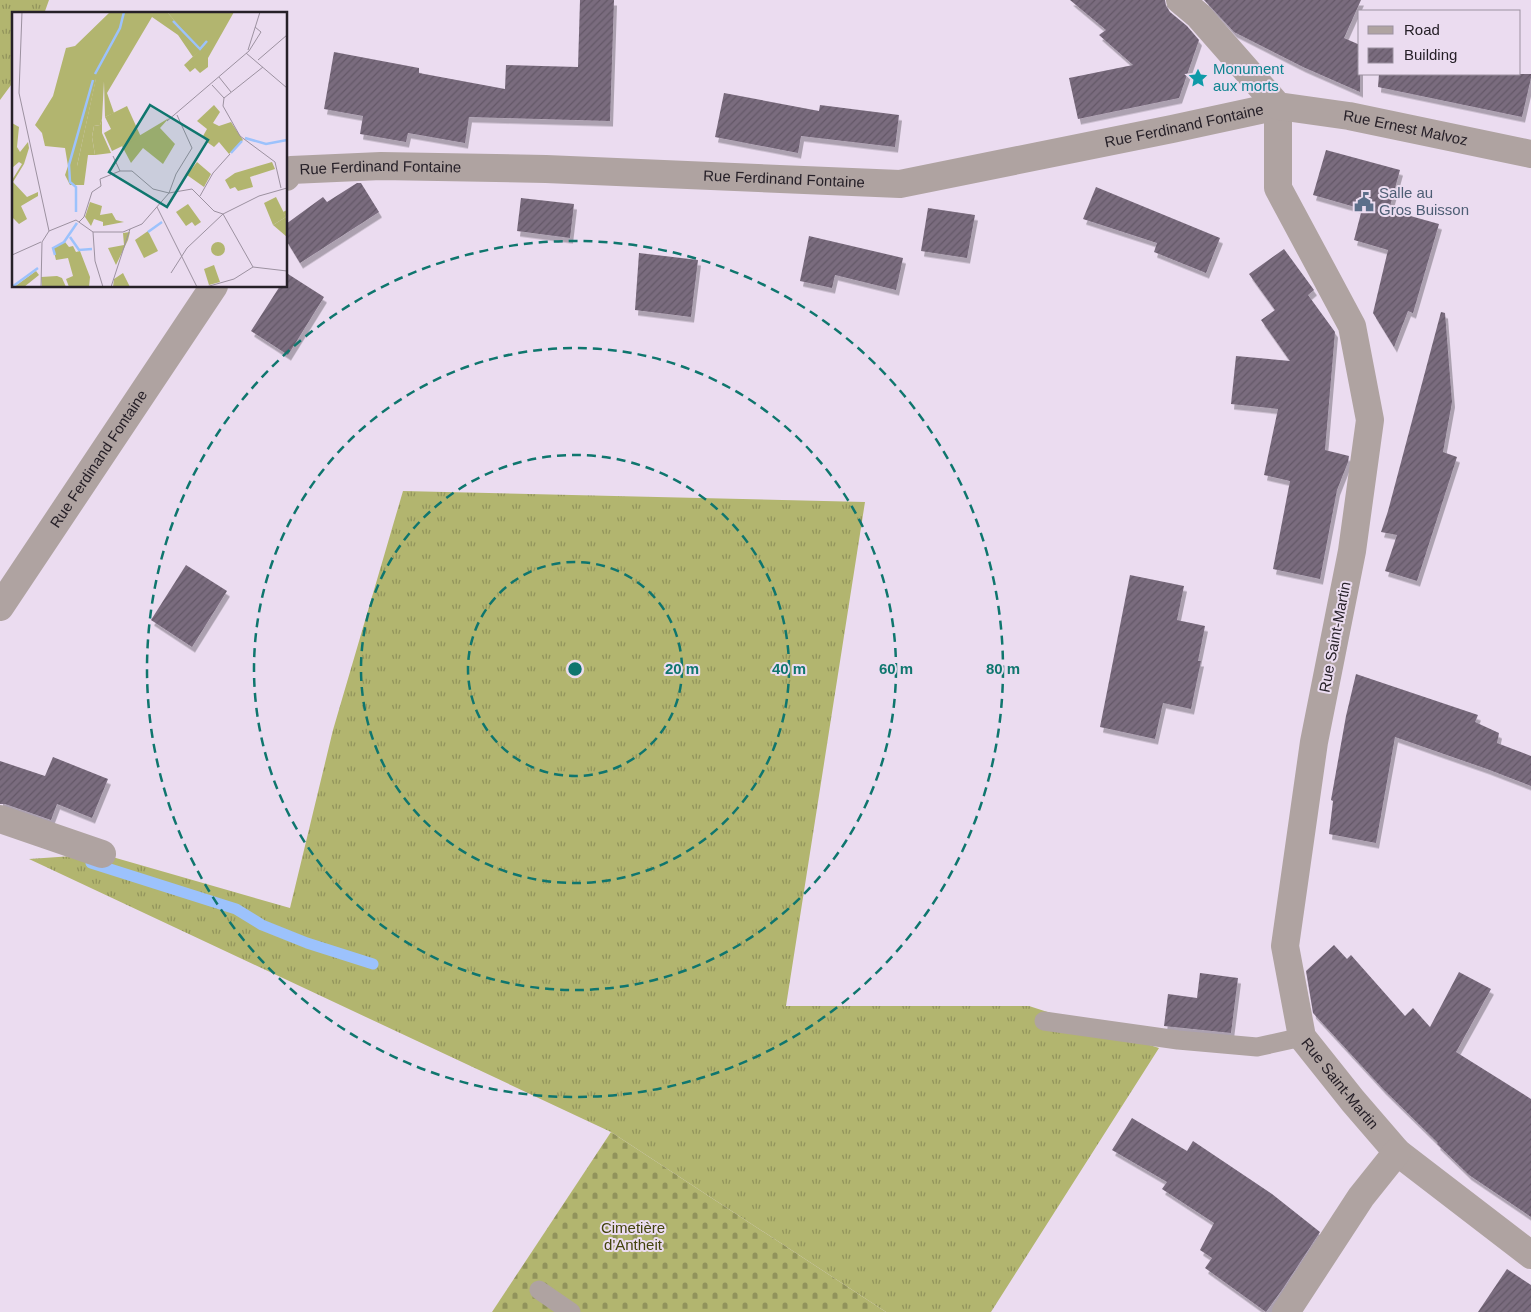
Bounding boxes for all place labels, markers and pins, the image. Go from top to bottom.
place label: Monument aux morts [1213,60,1285,94]
place icon: Monument aux morts [1187,67,1209,89]
place label: Salle au Gros Buisson [1379,184,1469,218]
public building icon: Salle au Gros Buisson [1353,191,1375,213]
centre of rings [566,660,584,678]

